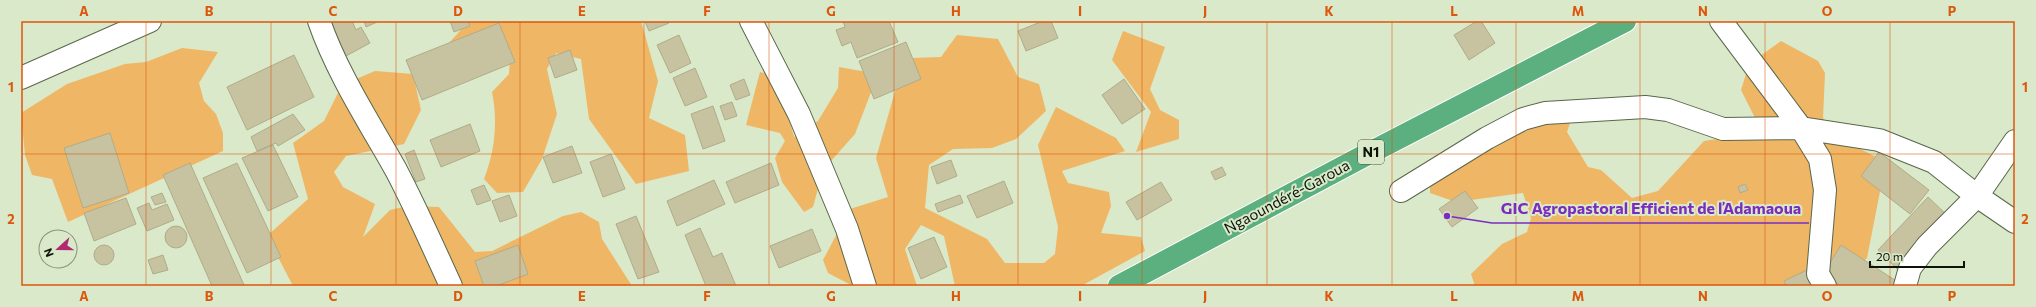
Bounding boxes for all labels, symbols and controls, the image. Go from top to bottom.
text: A [79,3,89,19]
text: B [205,3,214,19]
text: C [329,3,338,19]
text: D [453,3,463,19]
text: E [578,3,586,19]
text: F [703,3,711,19]
text: G [826,3,836,19]
text: H [951,3,961,19]
text: I [1078,3,1082,19]
text: J [1203,3,1207,19]
text: K [1324,3,1334,19]
text: L [1450,3,1458,19]
text: M [1572,3,1584,19]
text: N [1698,3,1708,19]
text: O [1822,3,1833,19]
text: P [1948,3,1957,19]
text: 1 [8,79,14,95]
text: 1 [2022,79,2028,95]
road number: N1 [1358,140,1384,164]
street label: Ngaoundéré-Garoua [1221,155,1352,237]
callout: GIC Agropastoral Efficient de ľAdamaoua [1492,195,1809,223]
text: GIC Agropastoral Efficient de ľAdamaoua [1501,198,1801,217]
text: 2 [7,211,15,227]
text: 2 [2021,211,2029,227]
north arrow [38,229,78,269]
scale bar [1870,243,1964,269]
text: N [41,247,56,259]
text: 20 m [1876,249,1903,263]
text: A [79,288,89,304]
text: B [205,288,214,304]
text: C [329,288,338,304]
text: D [453,288,463,304]
text: E [578,288,586,304]
text: F [703,288,711,304]
text: G [826,288,836,304]
text: H [951,288,961,304]
text: I [1078,288,1082,304]
text: J [1203,288,1207,304]
text: K [1324,288,1334,304]
text: L [1450,288,1458,304]
text: M [1572,288,1584,304]
text: N [1698,288,1708,304]
text: O [1822,288,1833,304]
text: P [1948,288,1957,304]

